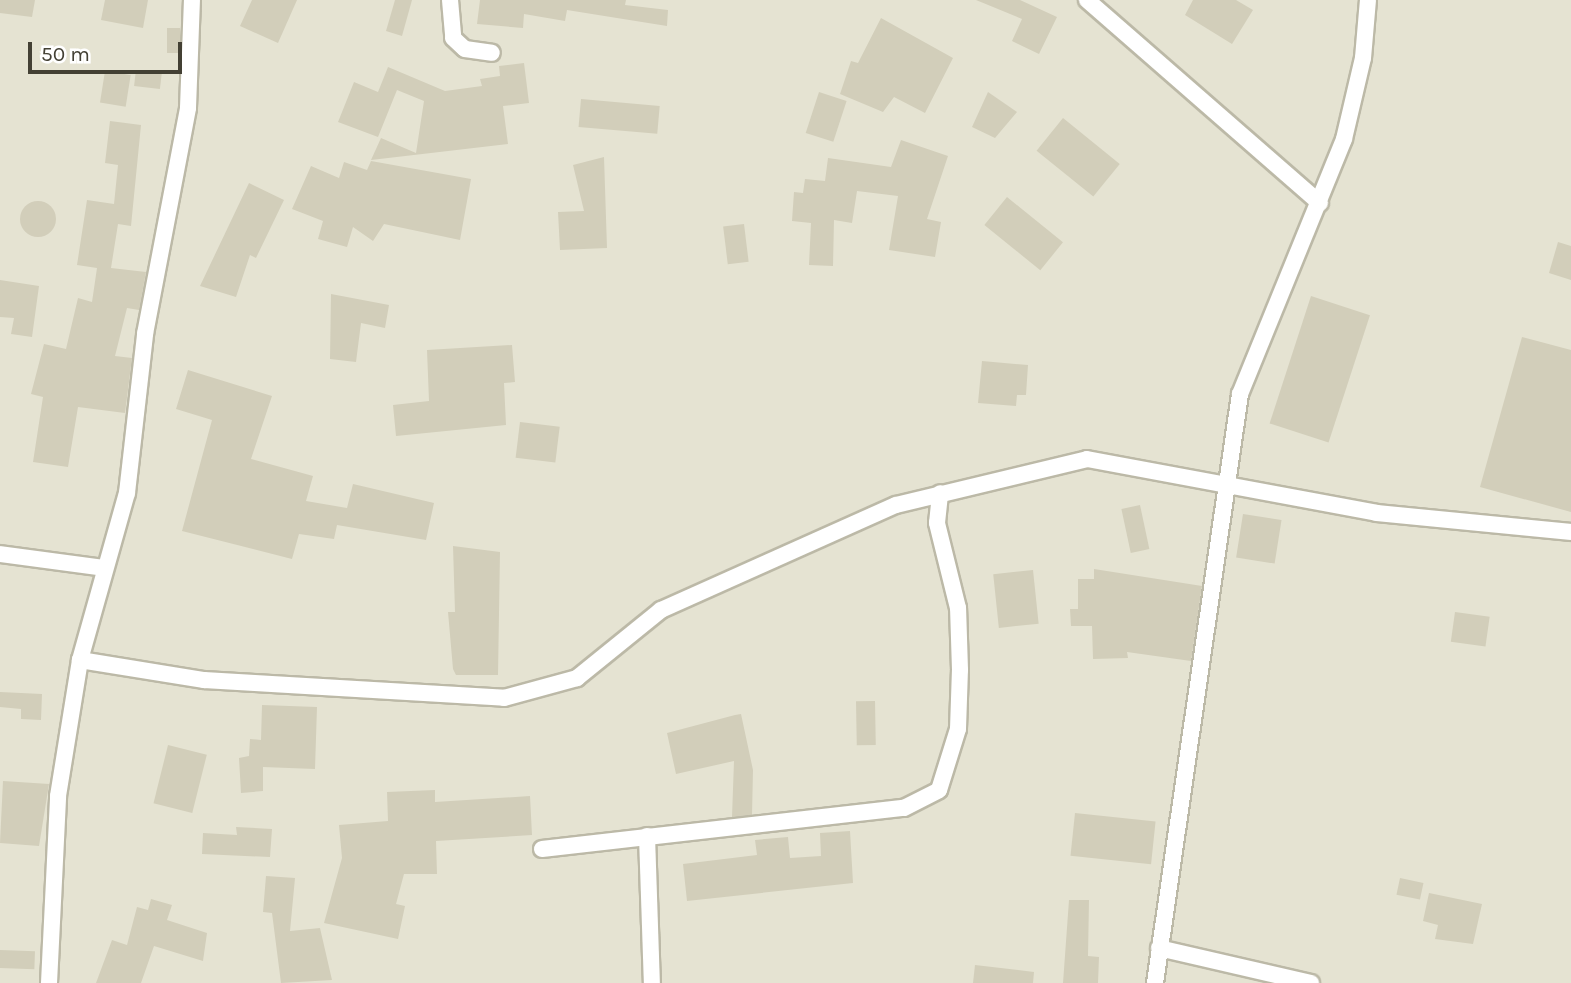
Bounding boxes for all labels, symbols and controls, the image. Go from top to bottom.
scale bar [32,28,186,72]
text: 50 m [41,42,90,66]

